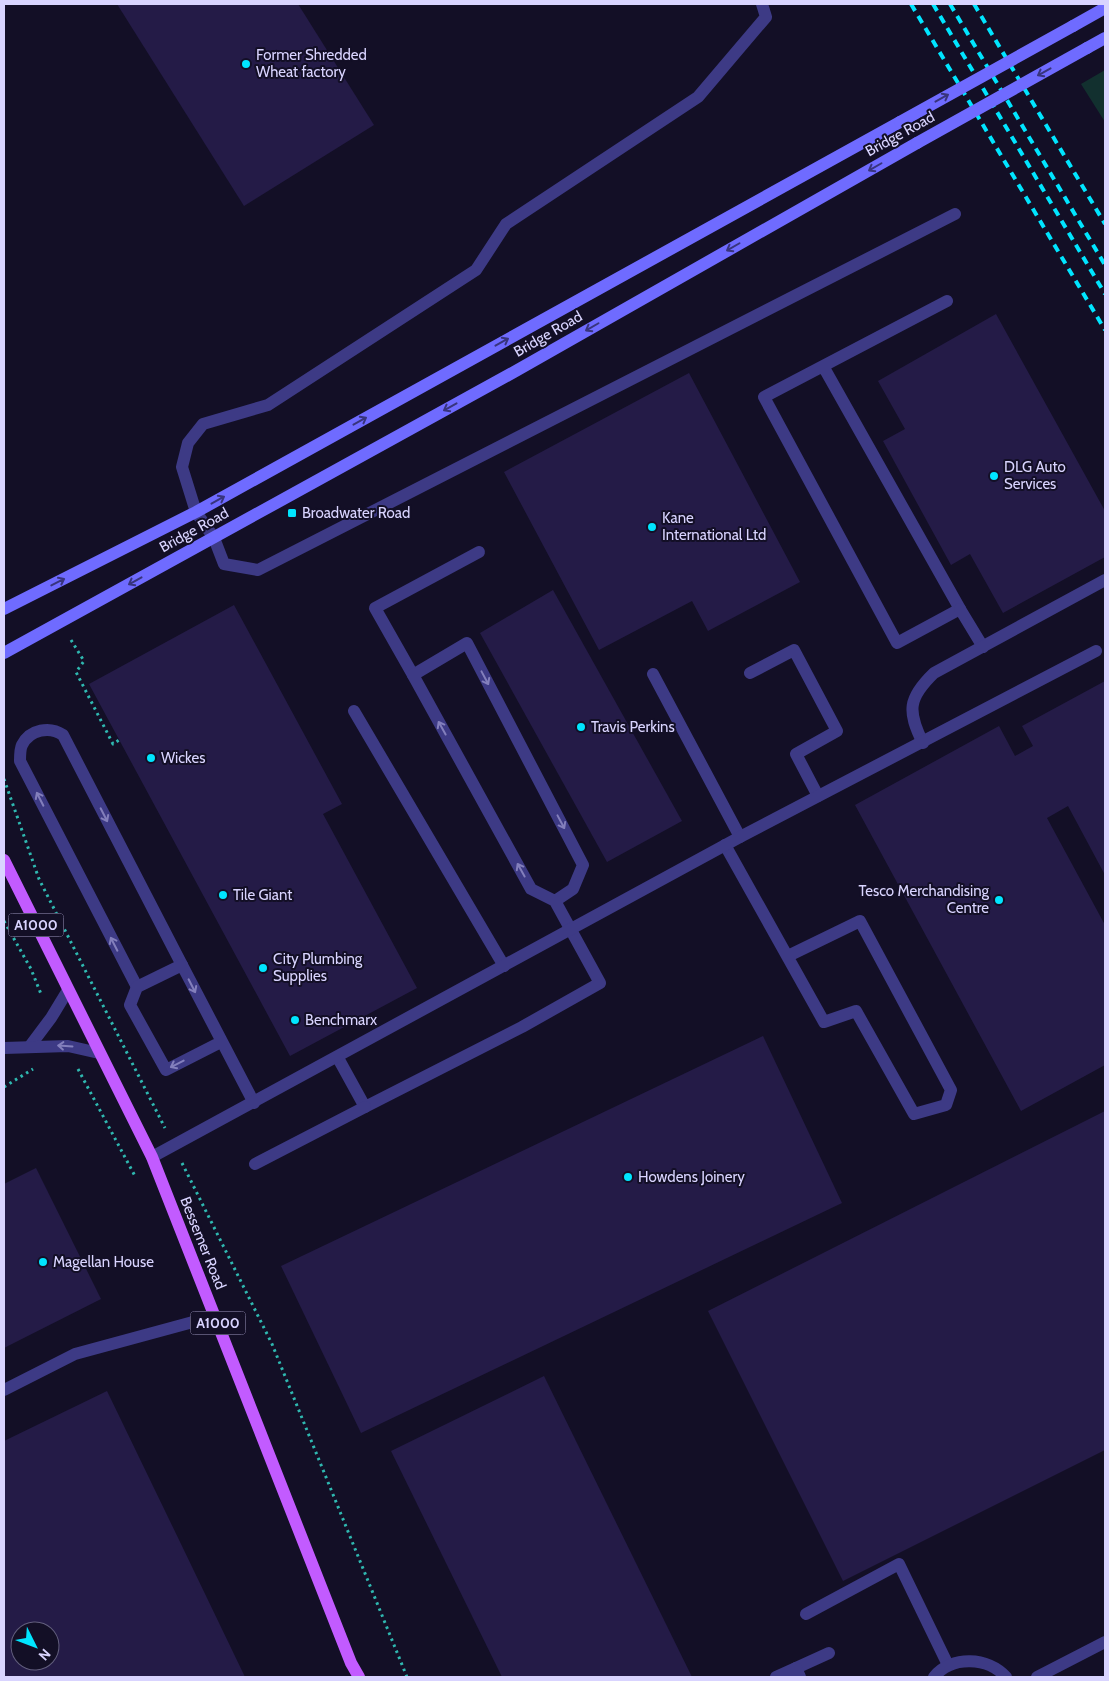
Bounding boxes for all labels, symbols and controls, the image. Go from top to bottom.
place label: Former Shredded Wheat factory [256,46,367,81]
marker: Former Shredded Wheat factory [240,58,252,70]
one-way arrow [1038,67,1052,77]
one-way arrow [935,93,950,103]
street label: Bridge Road [862,108,938,160]
one-way arrow [867,162,882,172]
one-way arrow [726,242,741,252]
street label: Bridge Road [511,307,585,361]
one-way arrow [585,323,599,333]
one-way arrow [494,337,509,346]
one-way arrow [443,402,458,412]
one-way arrow [352,416,367,425]
place label: DLG Auto Services [1004,458,1066,493]
marker: DLG Auto Services [988,470,1000,482]
one-way arrow [210,495,225,504]
street label: Bridge Road [156,504,232,556]
place label: Broadwater Road [302,504,410,522]
marker: Broadwater Road [286,507,298,519]
place label: Kane International Ltd [662,509,766,544]
marker: Kane International Ltd [646,521,658,533]
one-way arrow [127,576,142,586]
one-way arrow [50,577,65,586]
one-way arrow [481,670,490,685]
place label: Travis Perkins [591,718,675,736]
one-way arrow [436,721,446,735]
marker: Travis Perkins [575,721,587,733]
place label: Wickes [161,749,205,767]
marker: Wickes [145,752,157,764]
one-way arrow [35,792,45,807]
one-way arrow [100,807,109,822]
one-way arrow [557,814,566,829]
one-way arrow [515,863,525,877]
place label: Tesco Merchandising Centre [858,882,990,917]
place label: Tile Giant [233,886,292,904]
marker: Tile Giant [217,889,229,901]
marker: Tesco Merchandising Centre [993,894,1005,906]
road number: A1000 [8,914,64,936]
one-way arrow [109,937,118,952]
place label: City Plumbing Supplies [273,950,363,985]
marker: City Plumbing Supplies [257,962,269,974]
one-way arrow [188,978,197,993]
place label: Benchmarx [305,1011,377,1029]
marker: Benchmarx [289,1014,301,1026]
one-way arrow [57,1042,73,1051]
one-way arrow [170,1059,185,1069]
place label: Howdens Joinery [638,1168,745,1186]
marker: Howdens Joinery [622,1171,634,1183]
street label: Bessemer Road [176,1194,230,1292]
place label: Magellan House [53,1253,154,1271]
marker: Magellan House [37,1256,49,1268]
road number: A1000 [190,1312,246,1335]
north arrow [10,1621,60,1671]
text: N [35,1645,55,1664]

